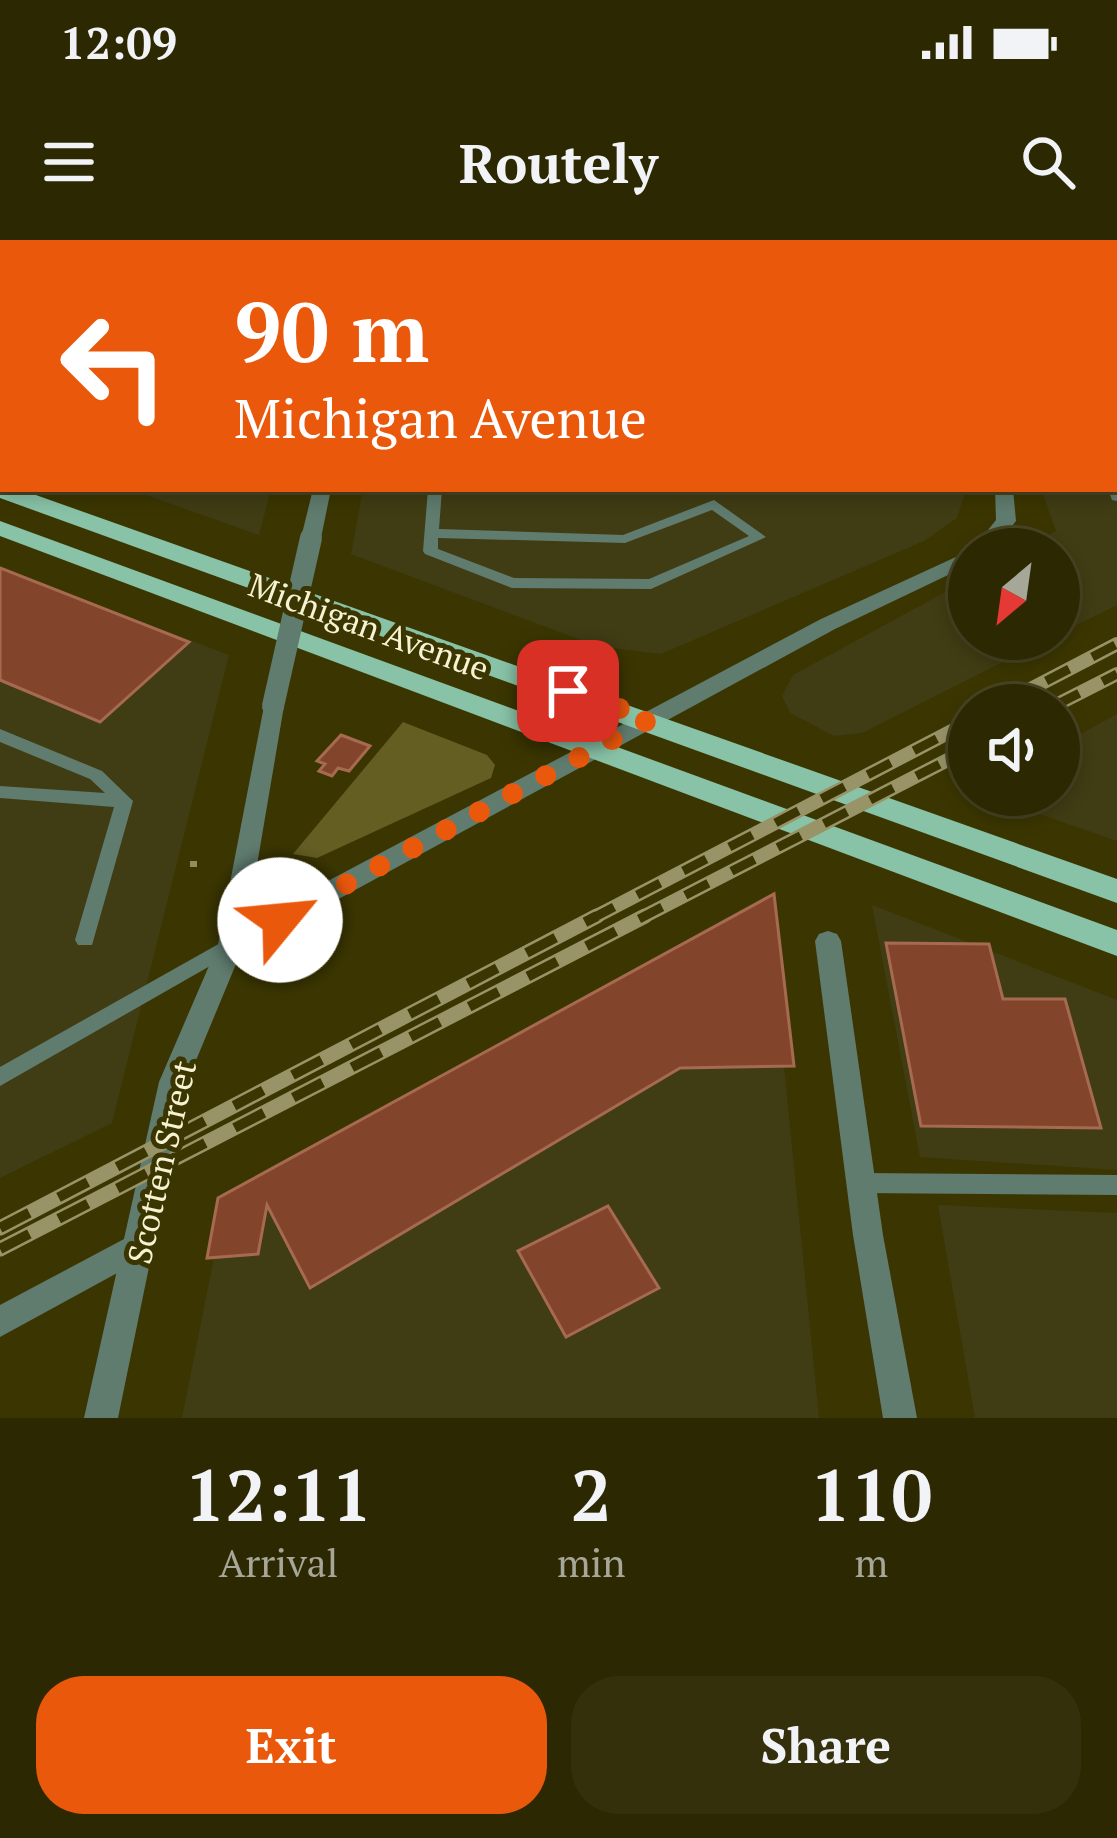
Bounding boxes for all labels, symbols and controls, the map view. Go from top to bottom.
text: 12:09 [60,12,177,72]
text: Routely [459,127,658,198]
icon: menu [36,129,102,195]
icon: search [1015,129,1081,195]
text: 90 m [234,275,429,386]
icon: left [36,288,192,444]
text: Michigan Avenue [234,382,647,453]
north arrow [948,528,1080,660]
map controls [948,528,1080,816]
street label: Michigan Avenue [243,563,495,689]
pin [517,640,619,742]
icon: arrive [535,658,601,724]
button: sound [948,684,1080,816]
position arrow [217,857,343,983]
street label: Scotten Street [117,1056,205,1268]
text: 12:11 [185,1446,372,1542]
text: 2 [571,1446,612,1542]
text: 110 [810,1446,932,1542]
text: Arrival [219,1536,338,1588]
text: min [557,1536,625,1588]
text: m [854,1536,888,1588]
button: Exit [36,1676,547,1814]
button: Share [571,1676,1081,1814]

